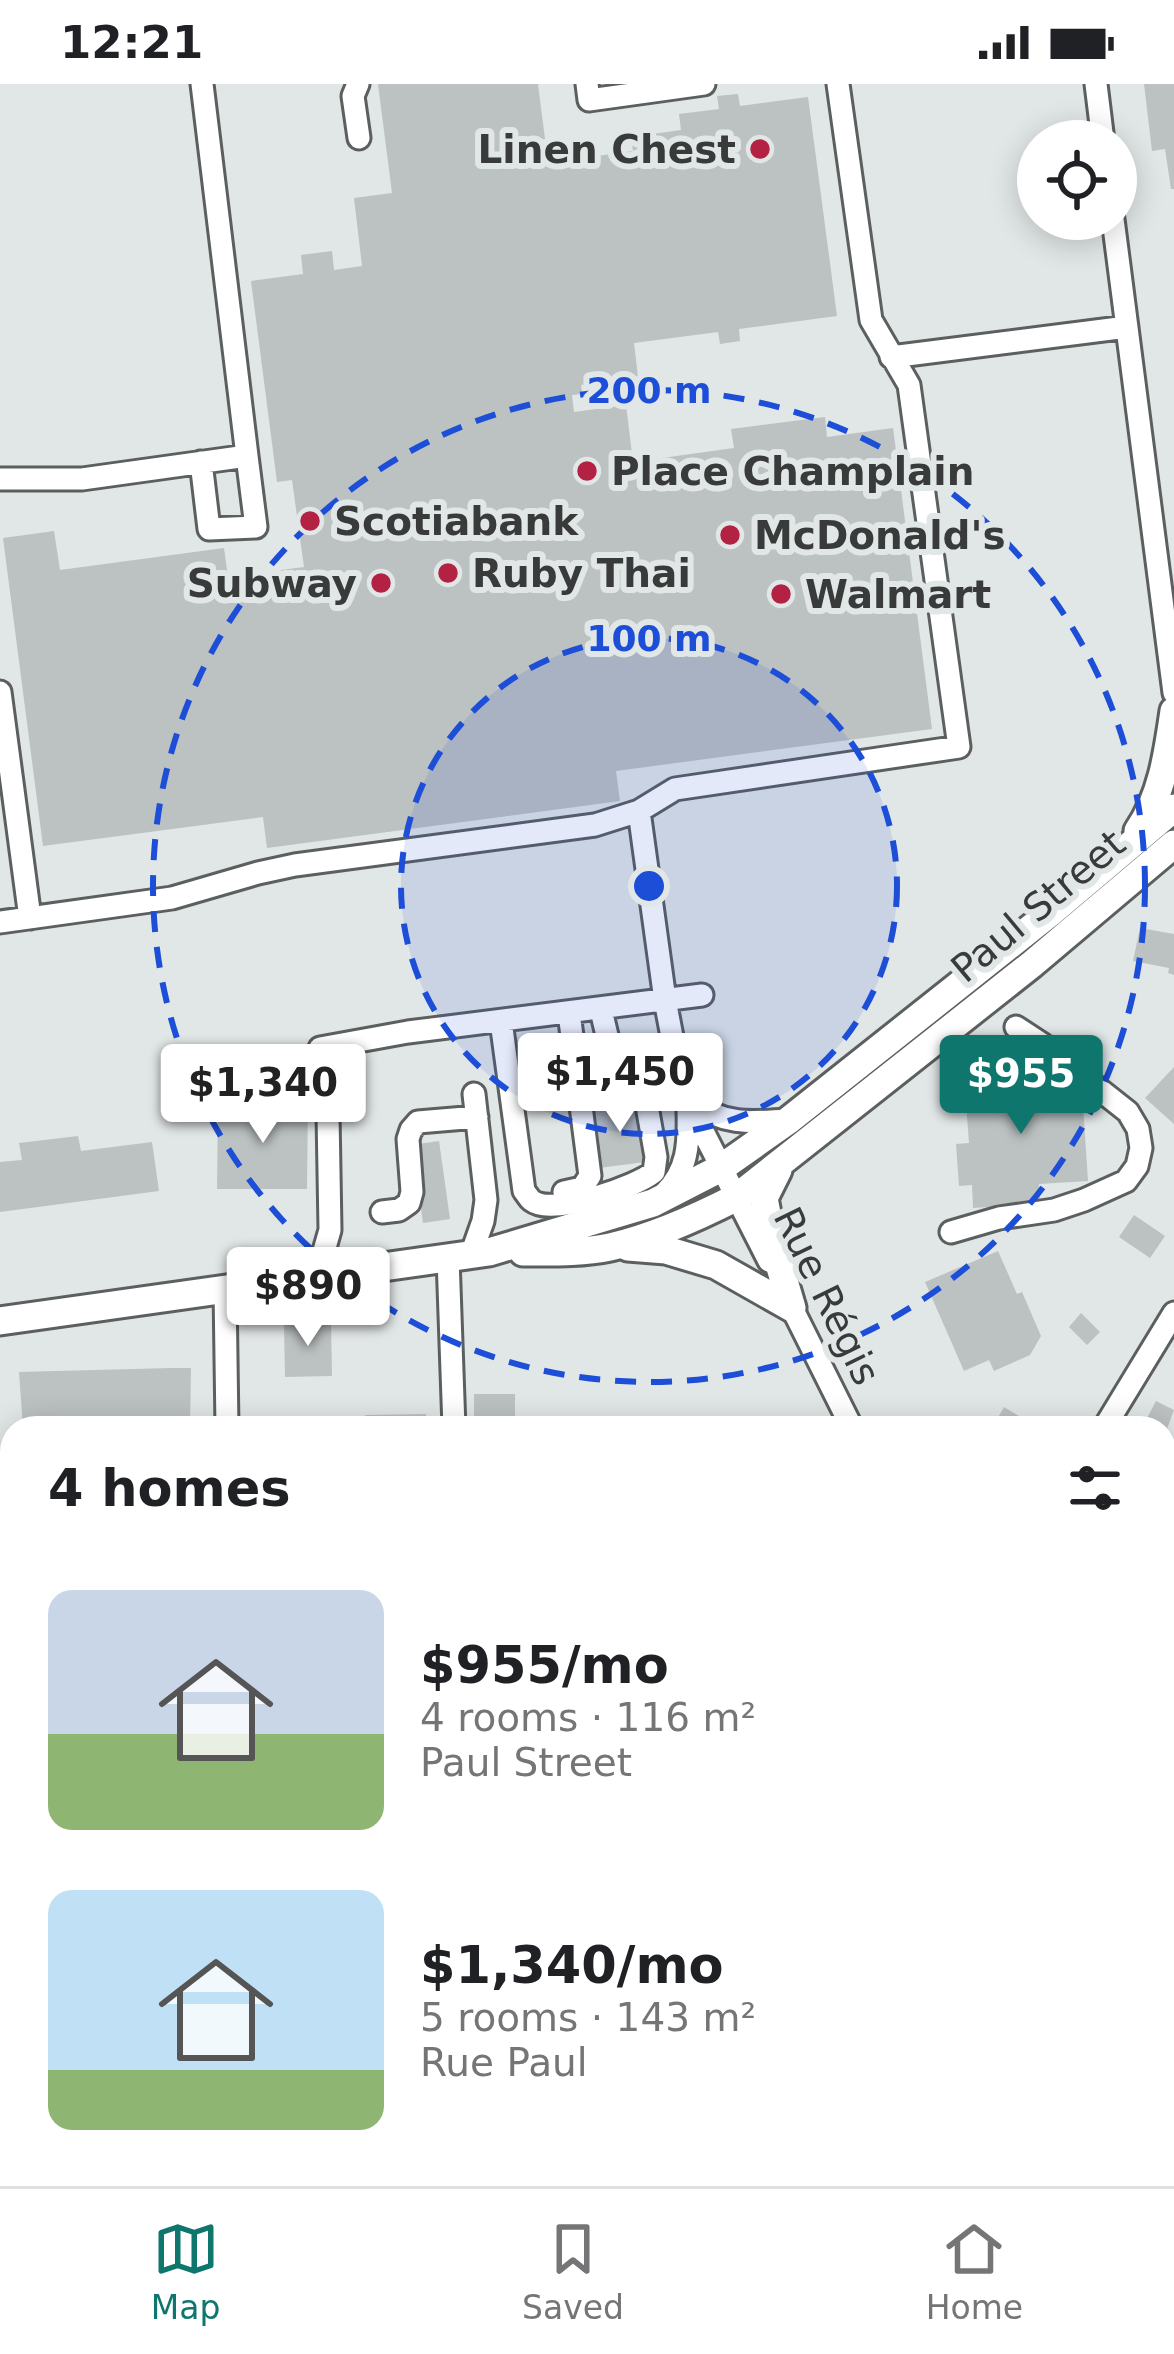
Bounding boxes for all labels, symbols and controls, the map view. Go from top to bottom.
text: 12:21 [60,16,203,69]
map controls [1017,120,1137,240]
button: locate [1017,120,1137,240]
place label: Linen Chest [478,127,736,172]
marker: Linen Chest [747,136,773,162]
text: 200 m [586,370,712,411]
place label: Place Champlain [611,449,975,494]
marker: Place Champlain [574,458,600,484]
place label: Scotiabank [334,499,579,544]
marker: Scotiabank [297,508,323,534]
place label: McDonald's [754,513,1006,558]
marker: McDonald's [717,522,743,548]
place label: Ruby Thai [472,551,691,596]
marker: Ruby Thai [435,560,461,586]
place label: Subway [187,561,357,606]
marker: Subway [368,570,394,596]
place label: Walmart [805,572,991,617]
marker: Walmart [768,581,794,607]
text: 100 m [586,618,712,659]
street label: Paul Street [942,821,1134,991]
centre of rings [628,865,670,907]
pin: $1,450 [522,1033,718,1135]
pin: $955 [950,1035,1092,1137]
pin: $1,340 [165,1044,361,1146]
text: $1,450 [545,1049,695,1094]
text: $955 [967,1051,1075,1096]
text: $1,340 [188,1060,338,1105]
street label: Rue Régis [765,1200,889,1392]
pin: $890 [237,1247,379,1349]
text: $890 [254,1263,362,1308]
icon: filters [1062,1455,1128,1521]
text: 4 homes [48,1459,291,1518]
text: $955/mo [420,1636,669,1695]
icon: home [144,1638,288,1782]
text: 4 rooms · 116 m² [420,1695,756,1740]
text: Paul Street [420,1740,632,1785]
text: $1,340/mo [420,1936,724,1995]
icon: home [144,1938,288,2082]
text: 5 rooms · 143 m² [420,1995,756,2040]
text: Rue Paul [420,2040,588,2085]
tab: Map [151,2216,220,2327]
tab: Saved [522,2216,624,2327]
tab: Home [926,2216,1023,2327]

